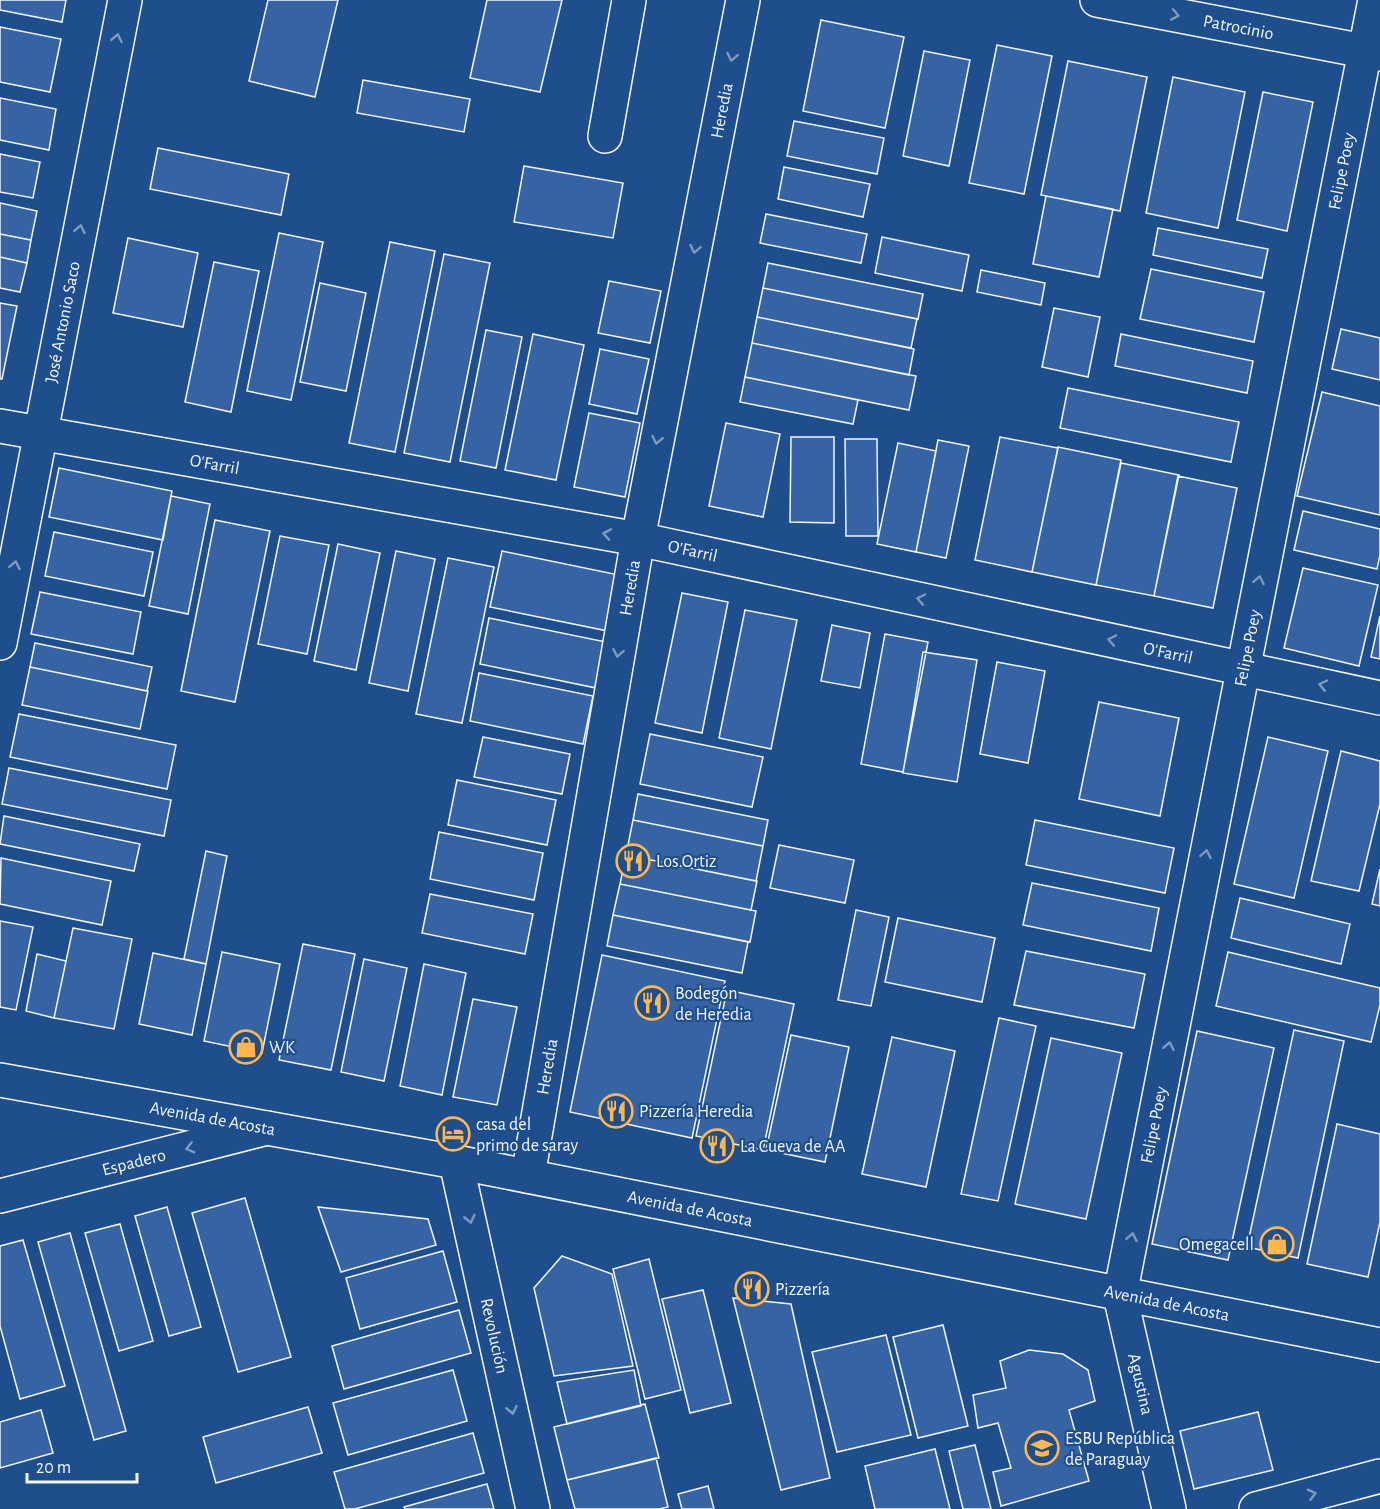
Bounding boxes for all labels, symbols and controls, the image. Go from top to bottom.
one-way arrow [1169,8,1179,21]
street label: Patrocinio [1201,12,1275,44]
one-way arrow [110,33,123,43]
one-way arrow [726,52,739,62]
street label: Heredia [708,81,737,140]
street label: Felipe Poey [1326,131,1359,211]
one-way arrow [73,224,86,234]
one-way arrow [689,244,702,254]
street label: José Antonio Saco [43,260,84,385]
one-way arrow [651,435,664,445]
street label: O'Farril [188,452,241,478]
one-way arrow [602,528,612,541]
street label: O'Farril [666,538,719,566]
street label: Heredia [617,559,644,617]
one-way arrow [8,560,21,570]
one-way arrow [1252,576,1265,586]
one-way arrow [916,594,926,607]
street label: Felipe Poey [1232,608,1265,688]
one-way arrow [1107,634,1117,647]
street label: O'Farril [1141,640,1194,668]
one-way arrow [613,648,625,657]
one-way arrow [1318,680,1328,693]
restaurant icon: Los Ortiz [615,843,651,879]
one-way arrow [1199,850,1212,860]
place label: Los Ortiz [656,853,716,871]
restaurant icon: Bodegón de Heredia [634,985,670,1021]
place label: Bodegón de Heredia [675,985,752,1024]
shop icon: WK [228,1029,264,1065]
street label: Heredia [534,1037,562,1096]
place label: WK [269,1039,295,1057]
one-way arrow [1162,1041,1175,1051]
street label: Felipe Poey [1138,1085,1171,1165]
restaurant icon: Pizzería Heredia [598,1093,634,1129]
street label: Avenida de Acosta [148,1099,277,1139]
place label: Pizzería Heredia [639,1103,753,1121]
hotel icon: casa del primo de saray [435,1116,471,1152]
place label: casa del primo de saray [476,1116,578,1155]
restaurant icon: La Cueva de AA [699,1128,735,1164]
place label: La Cueva de AA [740,1138,846,1156]
one-way arrow [185,1140,195,1153]
street label: Espadero [100,1146,168,1180]
street label: Avenida de Acosta [626,1188,754,1231]
one-way arrow [462,1214,475,1224]
shop icon: Omegacell [1259,1226,1295,1262]
one-way arrow [1125,1233,1138,1243]
place label: Omegacell [1179,1236,1254,1254]
restaurant icon: Pizzería [734,1271,770,1307]
place label: Pizzería [775,1281,830,1299]
street label: Avenida de Acosta [1102,1283,1231,1325]
street label: Revolución [476,1297,511,1375]
street label: Agustina [1124,1352,1156,1417]
one-way arrow [504,1405,517,1415]
school or university icon: ESBU República de Paraguay [1024,1430,1060,1466]
place label: ESBU República de Paraguay [1065,1430,1175,1469]
scale bar [27,1446,136,1484]
text: 20 m [36,1459,71,1477]
one-way arrow [1307,1489,1317,1501]

